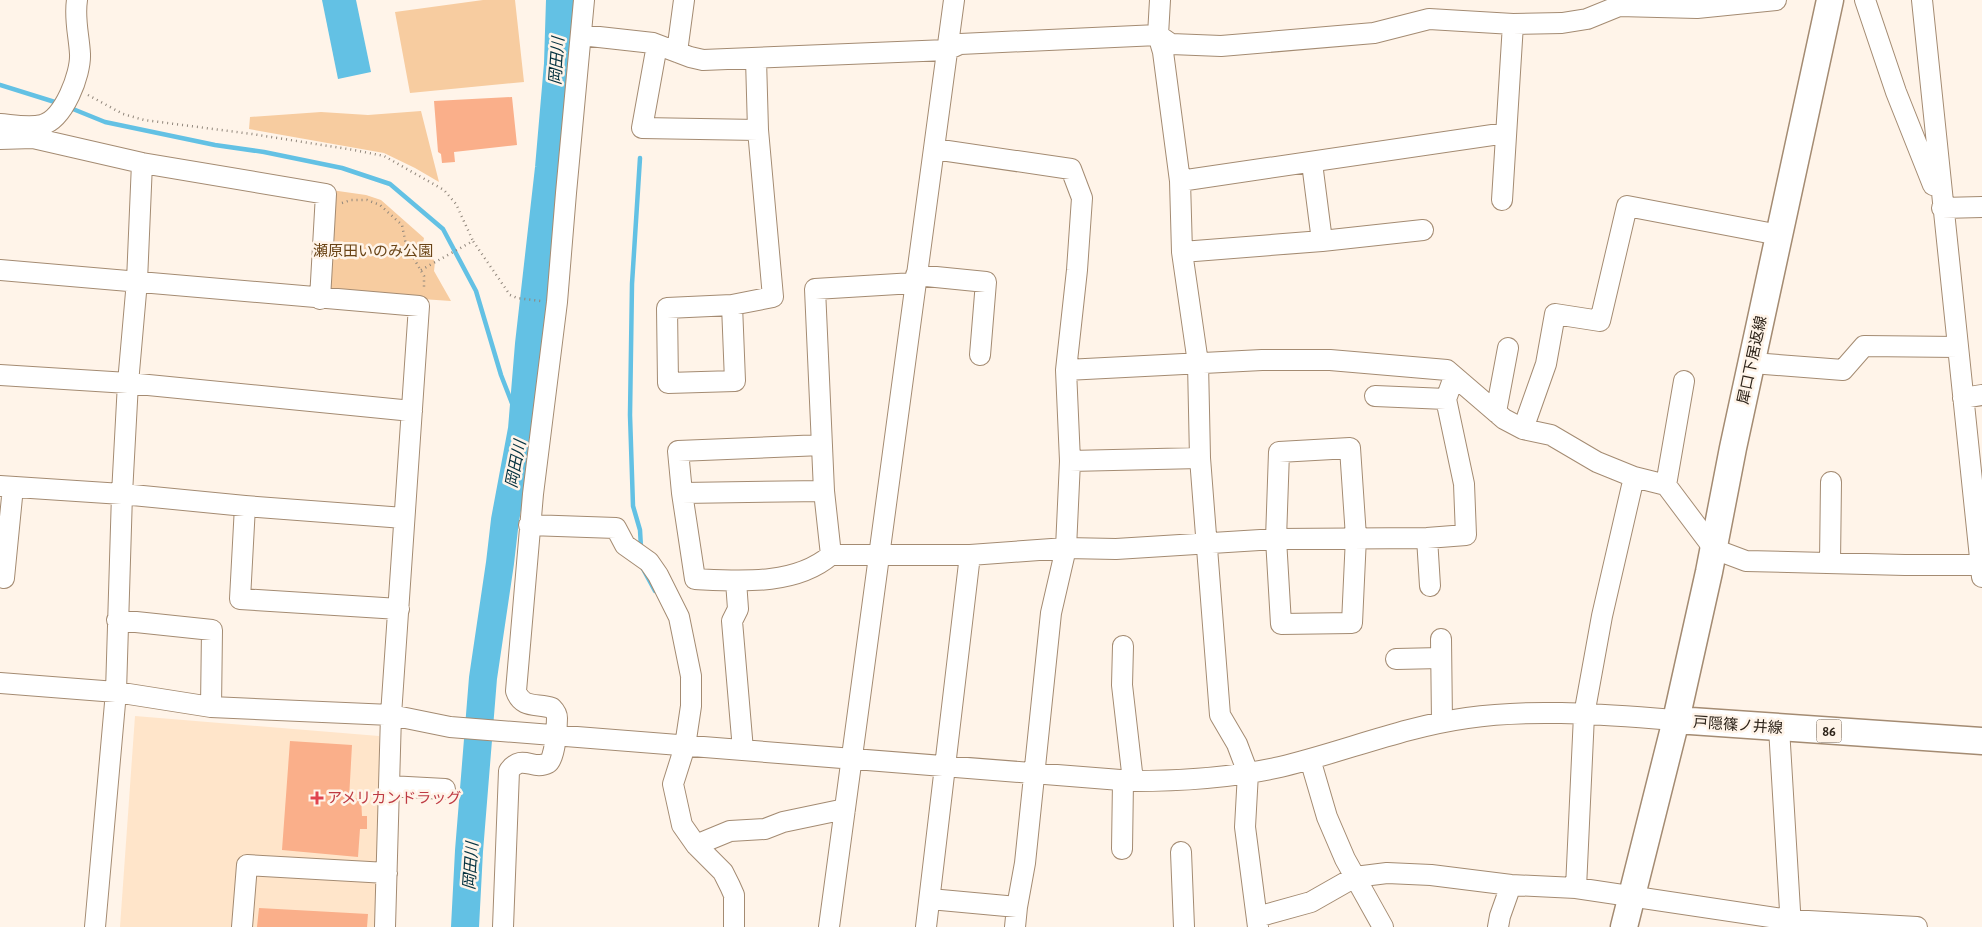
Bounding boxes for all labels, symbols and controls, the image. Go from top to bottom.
water label: 岡田川 [547,35,567,86]
park label: 瀬原田いのみ公園 [313,243,433,259]
street label: 犀口下居返線 [1735,314,1769,406]
water label: 岡田川 [504,437,529,489]
street label: 戸隠篠ノ井線 [1693,713,1784,736]
road number: 86 [1816,719,1842,742]
place label: アメリカンドラッグ [327,790,461,806]
marker: アメリカンドラッグ [311,792,323,804]
water label: 岡田川 [461,840,481,891]

